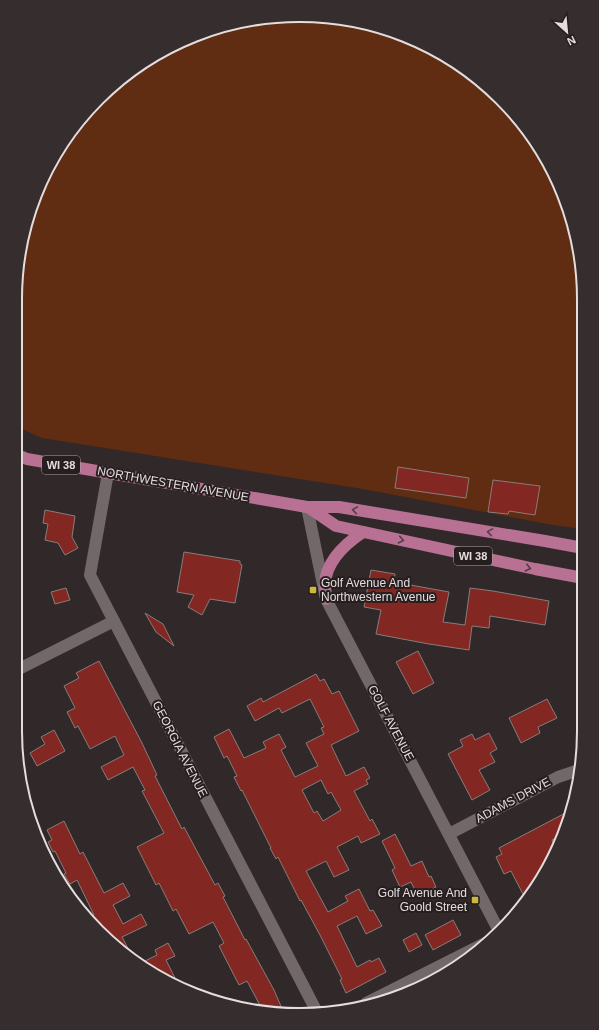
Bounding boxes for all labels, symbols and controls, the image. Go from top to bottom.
north arrow [547,12,587,52]
text: N [565,34,578,48]
road number: WI 38 [42,456,80,474]
street label: NORTHWESTERN AVENUE [96,464,250,504]
one-way arrow [352,506,358,515]
one-way arrow [487,528,493,537]
one-way arrow [398,536,404,544]
road number: WI 38 [454,547,492,565]
one-way arrow [525,563,532,571]
place label: Golf Avenue And Northwestern Avenue [321,576,436,604]
marker: Golf Avenue And Northwestern Avenue [308,585,318,595]
street label: GOLF AVENUE [365,683,417,763]
street label: GEORGIA AVENUE [150,698,210,800]
street label: ADAMS DRIVE [473,774,553,826]
place label: Golf Avenue And Goold Street [378,886,468,914]
marker: Golf Avenue And Goold Street [470,895,480,905]

